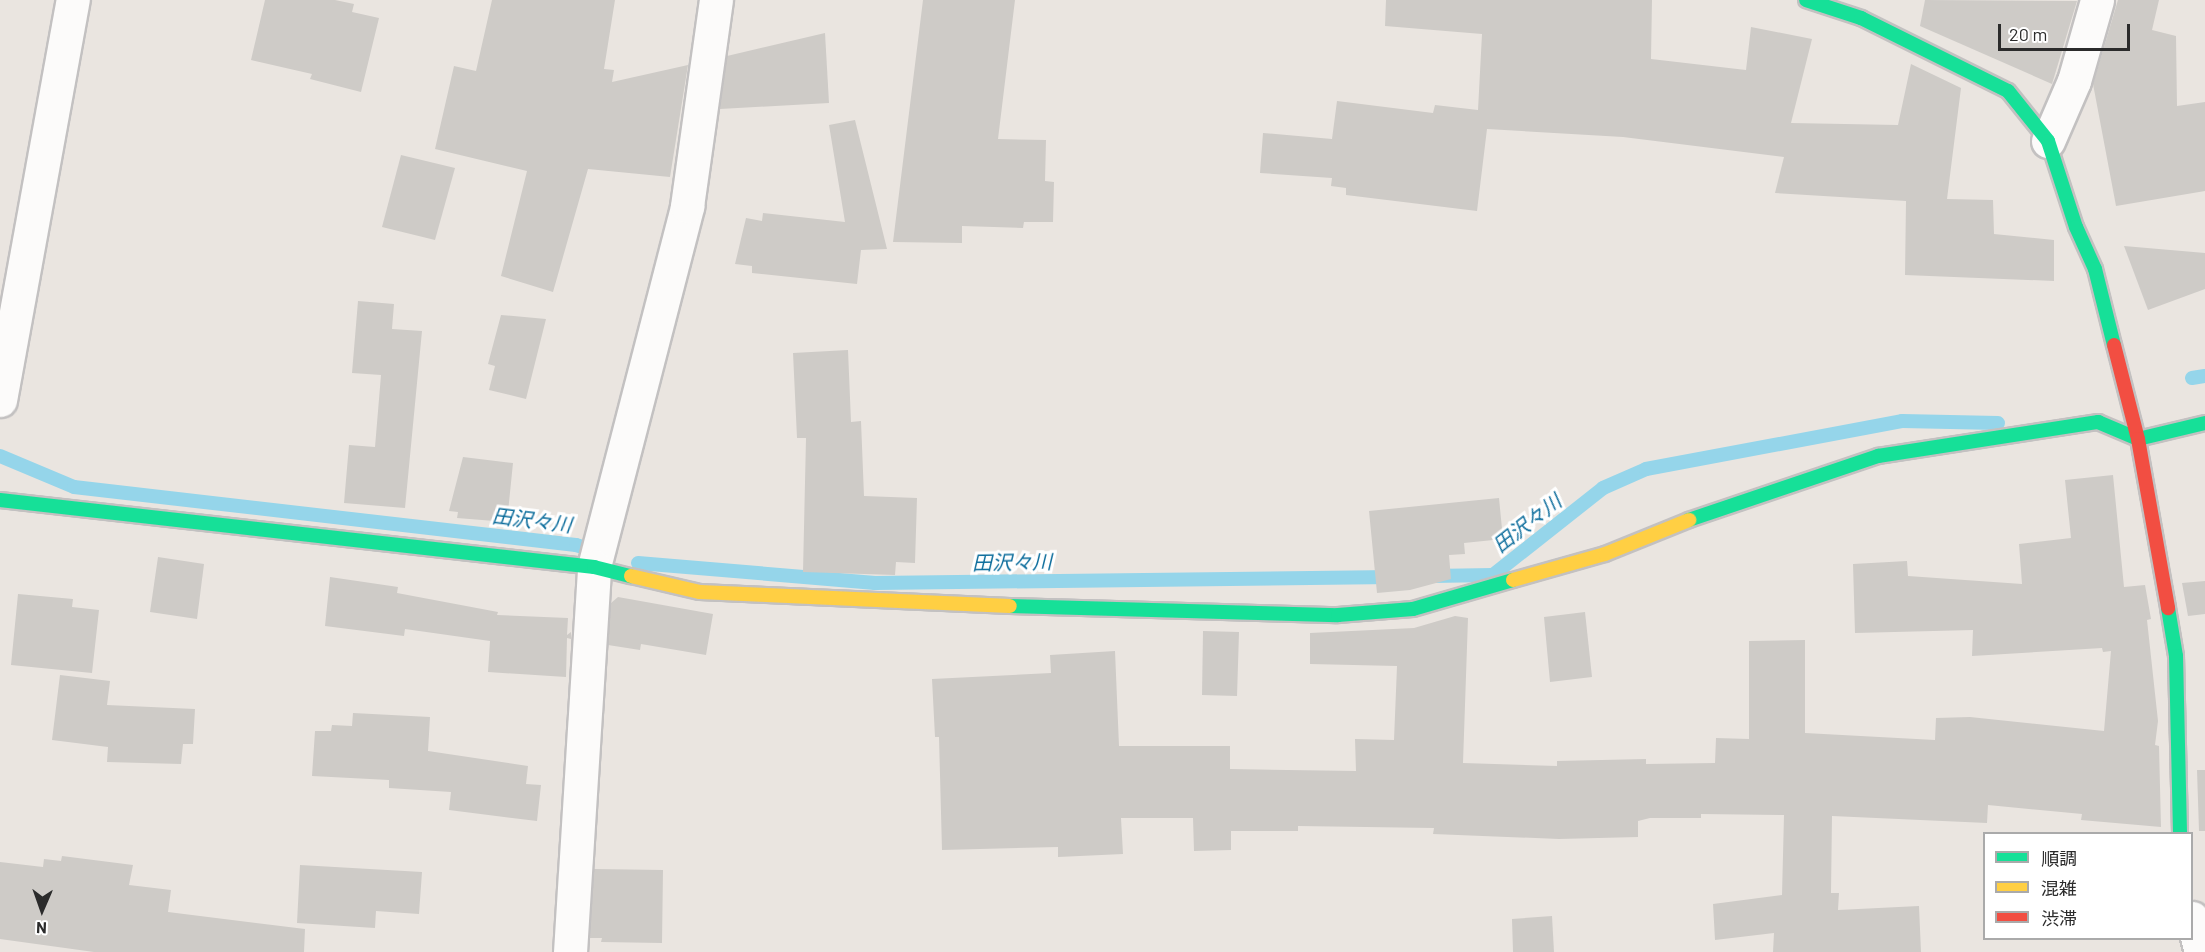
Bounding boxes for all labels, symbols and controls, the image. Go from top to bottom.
scale bar [2001,12,2133,50]
text: 20 m [2009,23,2047,45]
water label: 田沢々川 [1488,489,1566,557]
water label: 田沢々川 [491,503,573,537]
water label: 田沢々川 [972,549,1052,575]
legend [1983,832,2193,940]
text: 順調 [2041,847,2077,869]
text: 混雑 [2041,877,2077,899]
north arrow [12,880,72,940]
text: 渋滞 [2041,907,2077,929]
text: N [36,919,47,938]

